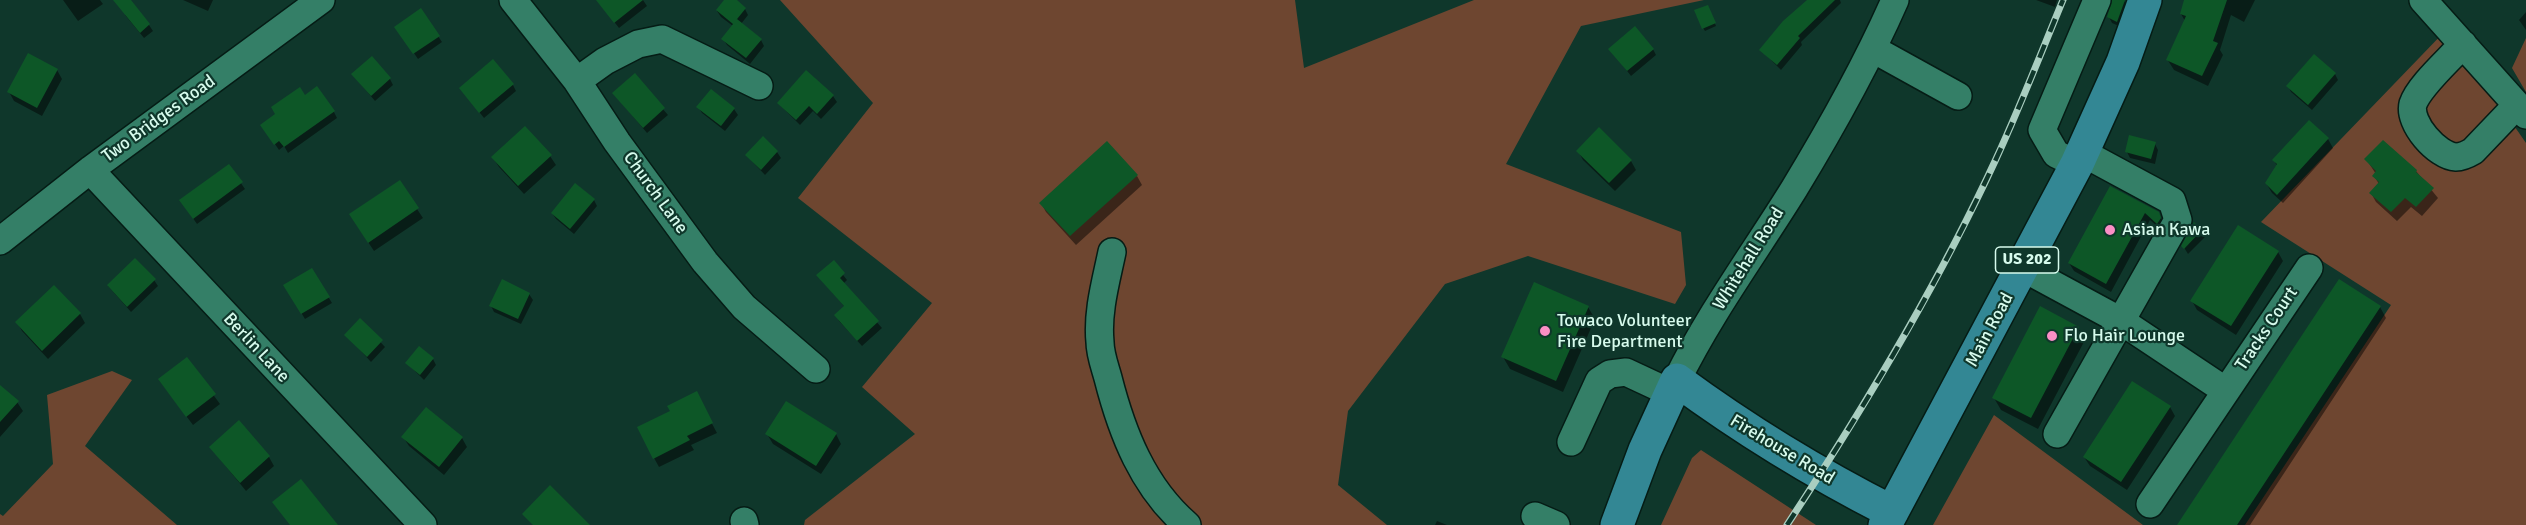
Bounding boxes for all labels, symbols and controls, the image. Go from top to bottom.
street label: Two Bridges Road [98,71,220,167]
street label: Church Lane [618,148,692,238]
street label: Whitehall Road [1709,204,1789,314]
place label: Asian Kawa [2122,219,2210,241]
marker: Asian Kawa [2103,223,2117,237]
road number: US 202 [1996,247,2058,273]
street label: Tracks Court [2231,283,2303,375]
street label: Main Road [1961,289,2019,371]
street label: Berlin Lane [218,309,294,387]
place label: Towaco Volunteer Fire Department [1557,310,1691,352]
marker: Towaco Volunteer Fire Department [1538,324,1552,338]
place label: Flo Hair Lounge [2064,325,2185,347]
marker: Flo Hair Lounge [2045,329,2059,343]
street label: Firehouse Road [1726,410,1838,490]

